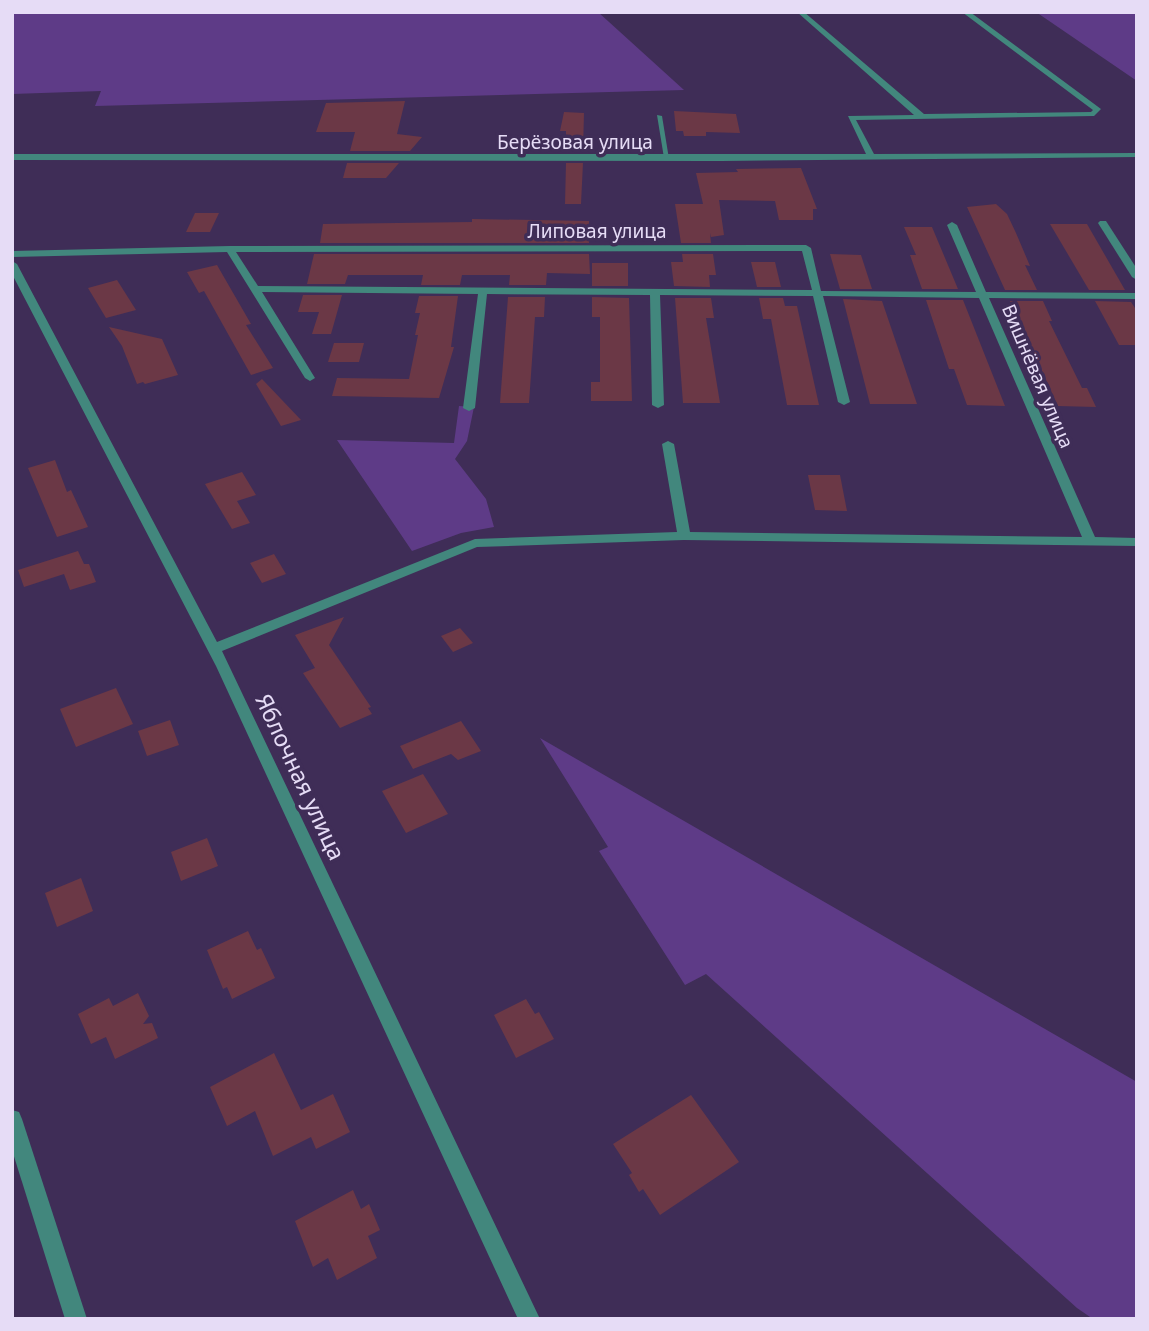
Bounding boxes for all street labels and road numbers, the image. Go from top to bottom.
street label: Берёзовая улица [497,129,653,155]
street label: Липовая улица [528,218,666,244]
street label: Вишнёвая улица [996,300,1080,452]
street label: Яблочная улица [248,688,353,865]

